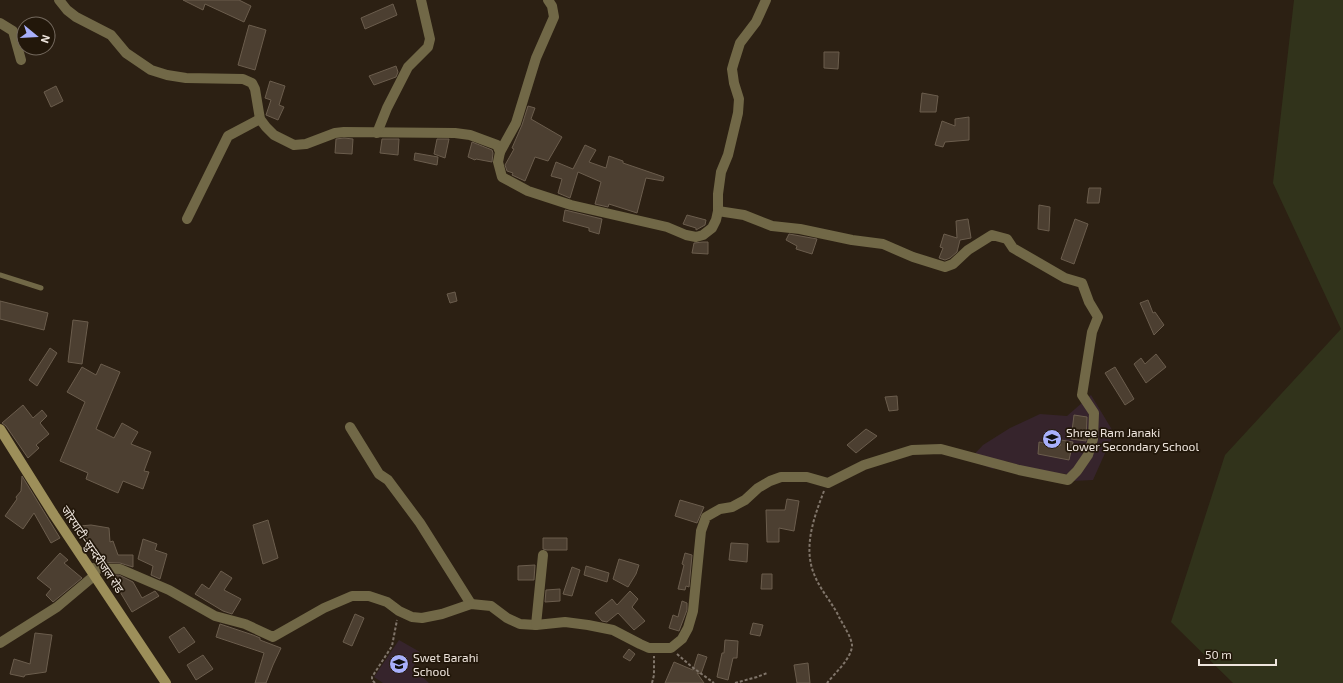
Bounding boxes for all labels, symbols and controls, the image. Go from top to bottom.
north arrow [16,16,56,56]
text: N [39,33,53,45]
place label: Shree Ram Janaki Lower Secondary School [1066,425,1199,453]
school or university icon: Shree Ram Janaki Lower Secondary School [1041,428,1063,450]
street label: जोरपाटी-सुन्दरीजल रोड [57,503,128,597]
scale bar [1199,641,1276,667]
text: 50 m [1205,647,1232,661]
place label: Swet Barahi School [413,650,479,678]
school or university icon: Swet Barahi School [388,653,410,675]

